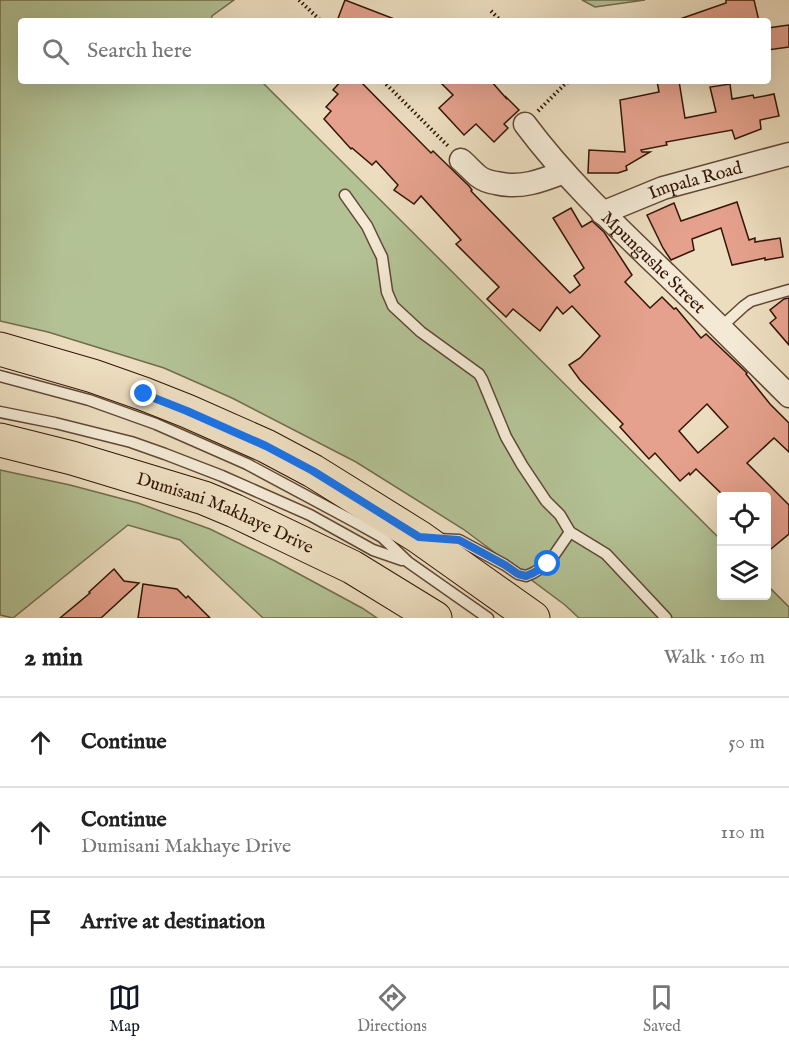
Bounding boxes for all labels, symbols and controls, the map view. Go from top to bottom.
search box [18,18,771,84]
icon: search [39,35,72,68]
text: Search here [87,37,192,65]
street label: Impala Road [645,157,745,206]
street label: Mpungushe Street [595,207,710,319]
route end [130,380,156,406]
street label: Dumisani Makhaye Drive [133,468,317,560]
map controls [717,492,771,600]
button: locate [717,492,771,546]
button: layers [717,546,771,600]
route start [534,550,560,576]
text: 2 min [24,641,83,674]
text: Walk · 160 m [664,645,765,670]
icon: ahead [24,726,57,759]
text: Continue [81,728,167,756]
text: 50 m [728,730,765,755]
text: Continue [81,806,167,834]
icon: ahead [24,816,57,849]
text: 110 m [721,820,765,845]
text: Dumisani Makhaye Drive [81,834,291,859]
icon: arrive [24,906,57,939]
text: Arrive at destination [81,908,265,936]
tab: Map [108,981,141,1037]
tab: Directions [357,981,427,1037]
tab: Saved [643,981,681,1037]

